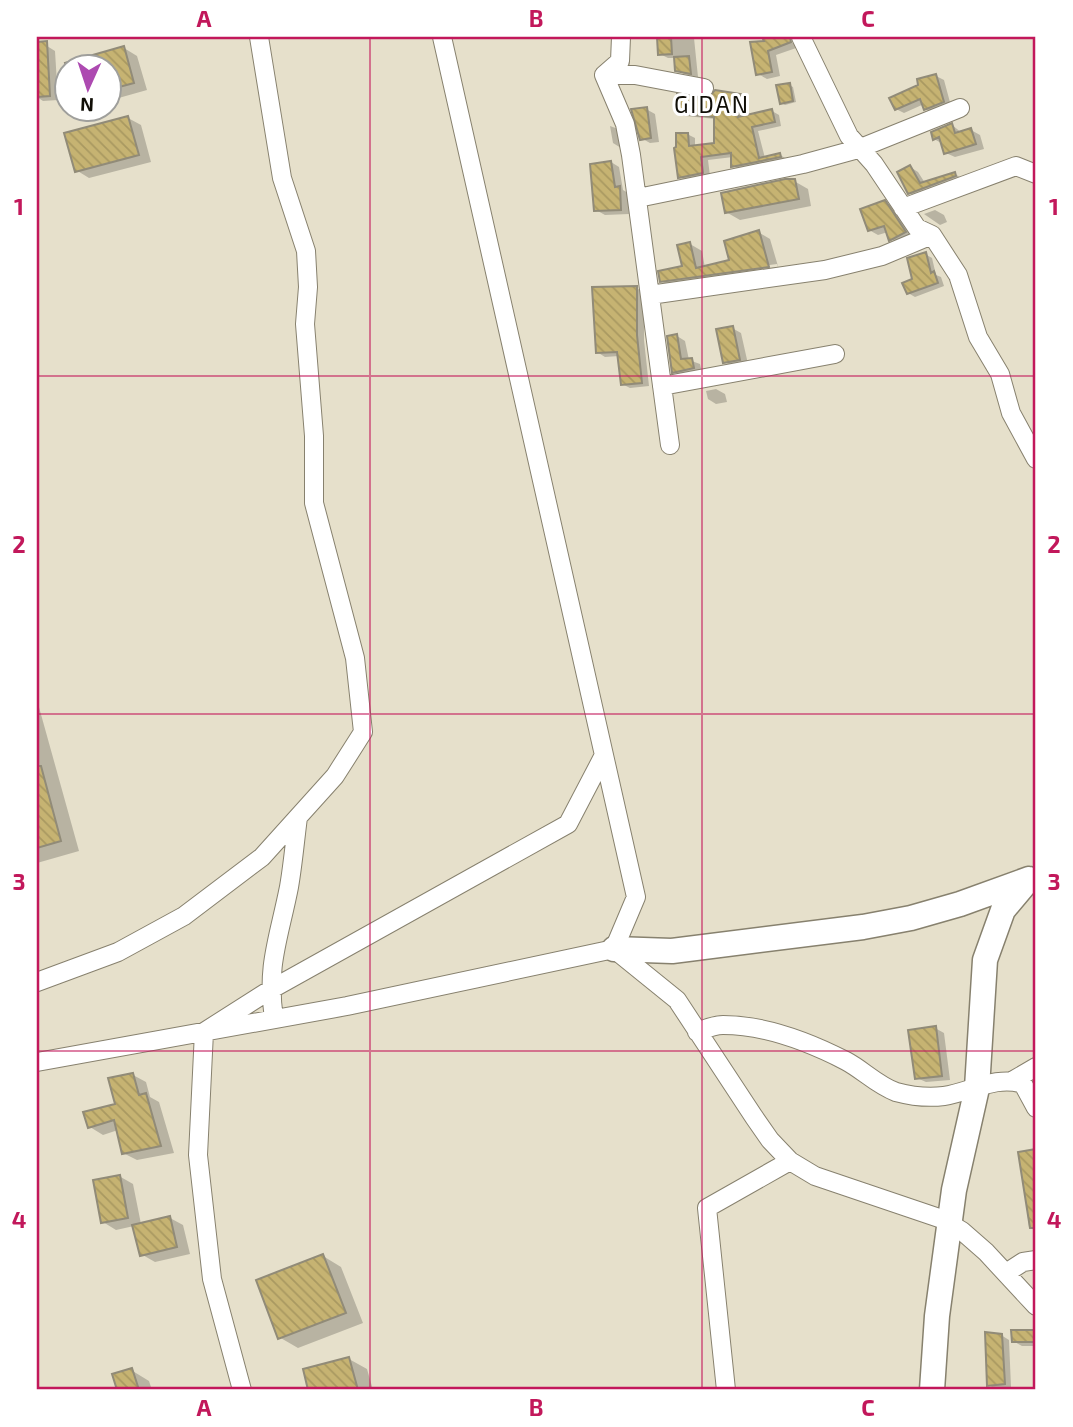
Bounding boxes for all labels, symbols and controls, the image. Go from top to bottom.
text: A [196,4,212,32]
text: B [529,4,543,32]
text: C [861,4,875,32]
north arrow [52,52,122,122]
district label: GIDAN [674,90,750,118]
text: N [80,94,95,117]
text: 1 [14,192,24,220]
text: 1 [1049,192,1059,220]
text: 2 [12,530,26,558]
text: 2 [1047,530,1061,558]
text: 3 [12,867,26,895]
text: 3 [1047,867,1061,895]
text: 4 [12,1205,26,1233]
text: 4 [1047,1205,1061,1233]
text: A [196,1393,212,1421]
text: B [529,1393,543,1421]
text: C [861,1393,875,1421]

